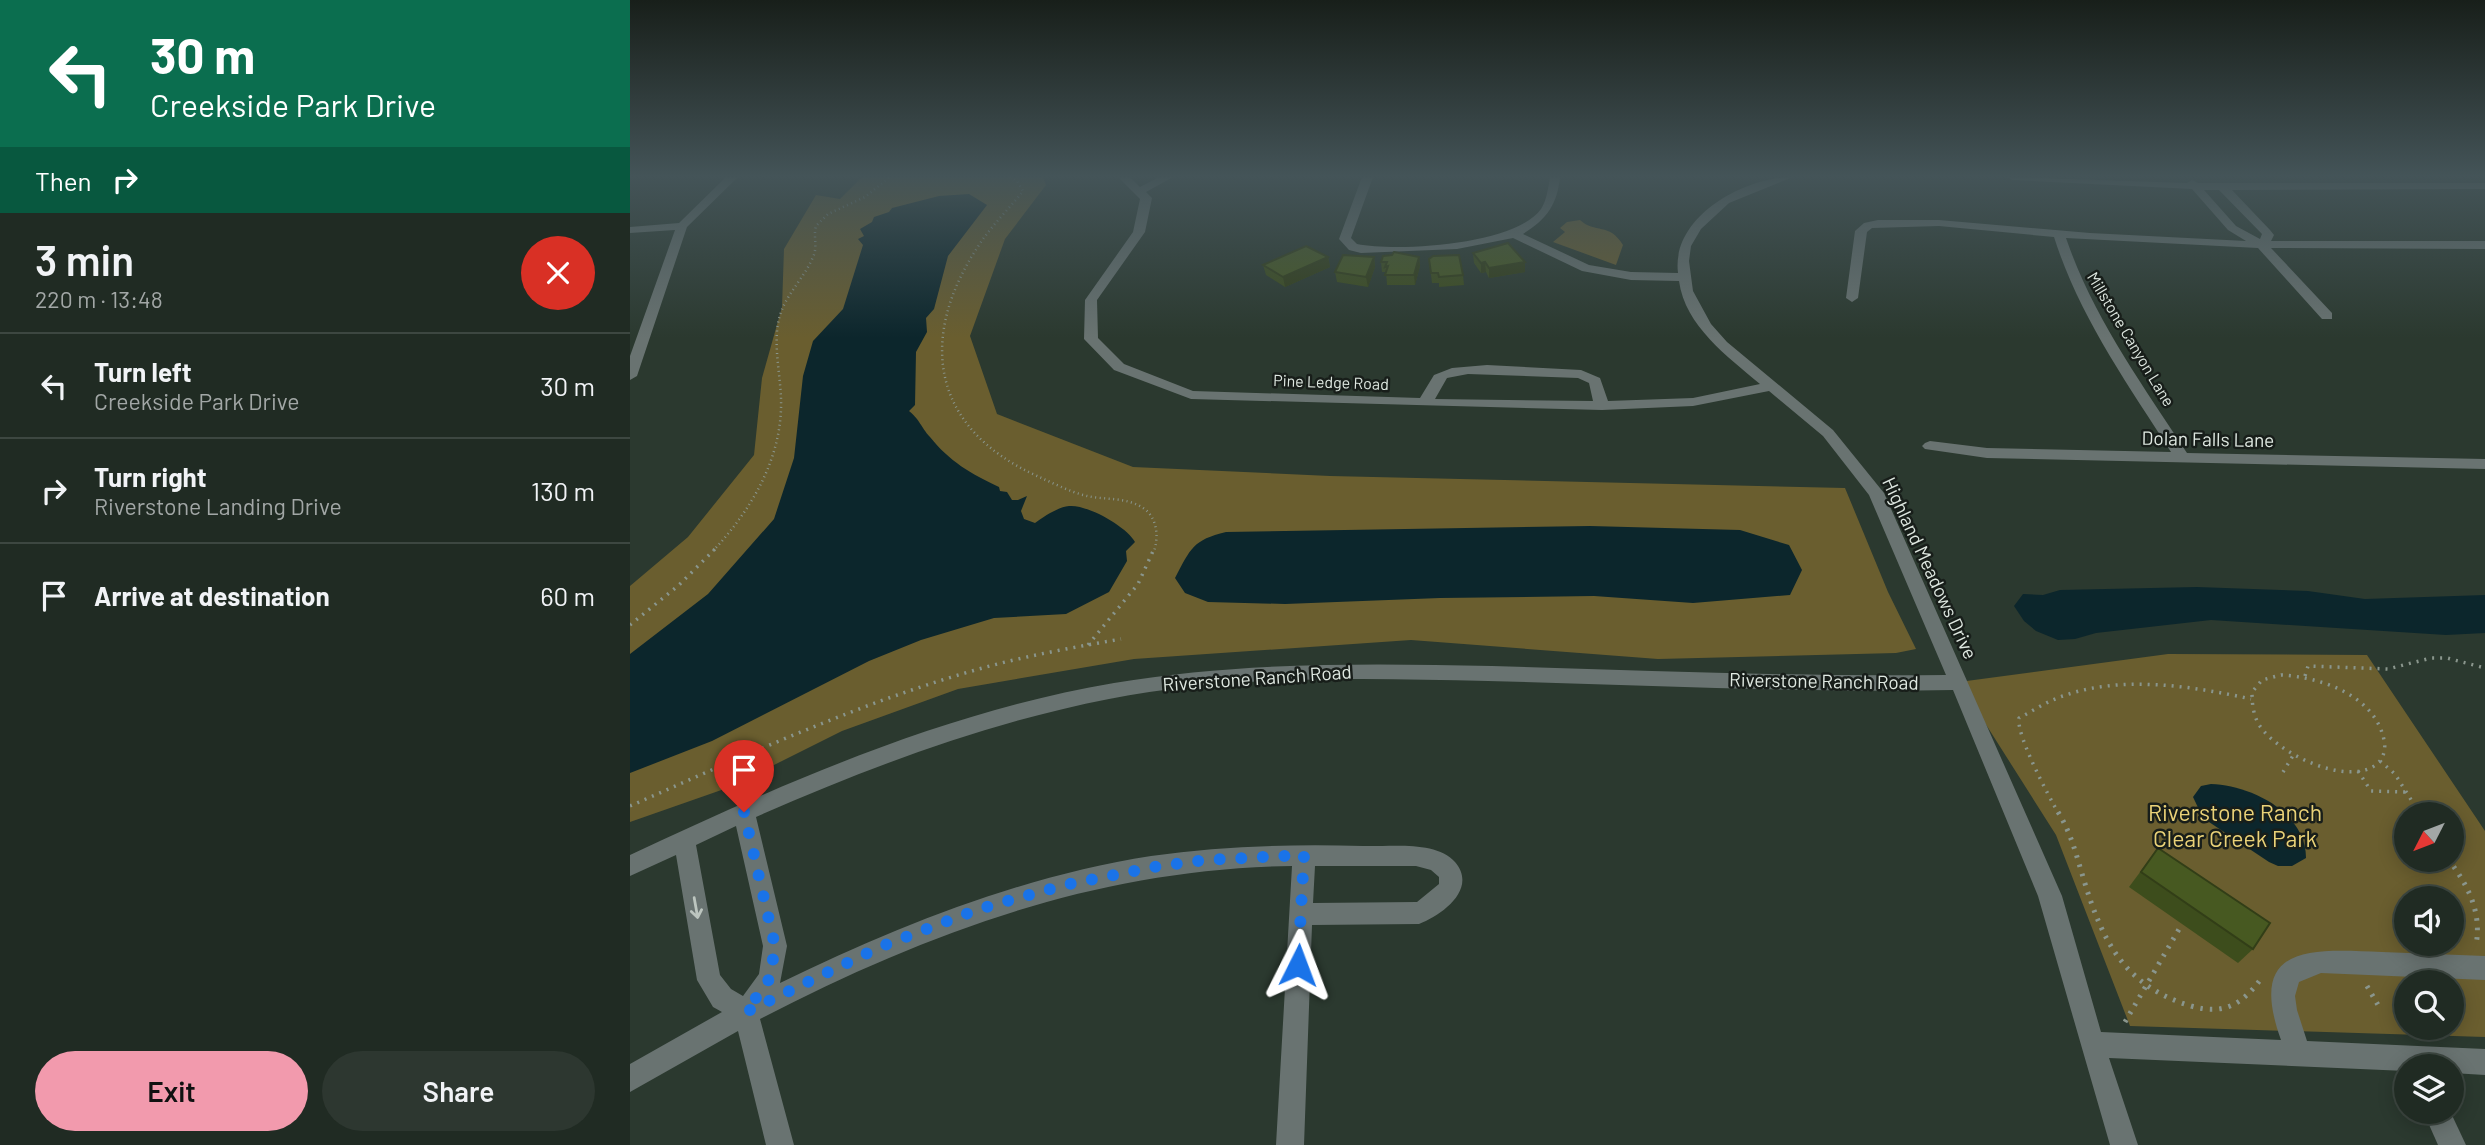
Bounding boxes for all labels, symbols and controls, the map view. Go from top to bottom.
text: 30 m [150,25,255,84]
icon: left [35,28,126,119]
text: Creekside Park Drive [150,85,436,123]
icon: right [106,161,144,199]
text: Then [35,165,92,196]
text: 3 min [35,234,134,284]
button: close [521,236,595,310]
street label: Millstone Canyon Lane [2084,268,2179,409]
text: 220 m · 13:48 [35,285,163,313]
text: Turn left [94,356,192,387]
icon: left [35,367,73,405]
text: 30 m [540,370,595,401]
street label: Pine Ledge Road [1273,370,1389,393]
text: Creekside Park Drive [94,387,300,415]
street label: Dolan Falls Lane [2142,426,2274,451]
text: Turn right [94,461,207,492]
icon: right [35,472,73,510]
street label: Highland Meadows Drive [1878,473,1983,662]
text: 130 m [531,475,595,506]
text: Riverstone Landing Drive [94,492,342,520]
icon: arrive [35,577,73,615]
text: Arrive at destination [94,580,330,611]
text: 60 m [540,580,595,611]
street label: Riverstone Ranch Road [1162,659,1352,696]
street label: Riverstone Ranch Road [1729,667,1919,694]
pin [714,740,774,812]
icon: arrive [725,751,763,789]
park label: Riverstone Ranch Clear Creek Park [2148,798,2322,852]
north arrow [2394,802,2464,872]
map controls [2394,802,2464,1124]
button: sound [2394,886,2464,956]
one-way arrow [690,896,703,918]
position arrow [1261,928,1335,1002]
button: search [2394,970,2464,1040]
button: Exit [35,1051,308,1131]
button: Share [322,1051,595,1131]
button: layers [2394,1054,2464,1124]

